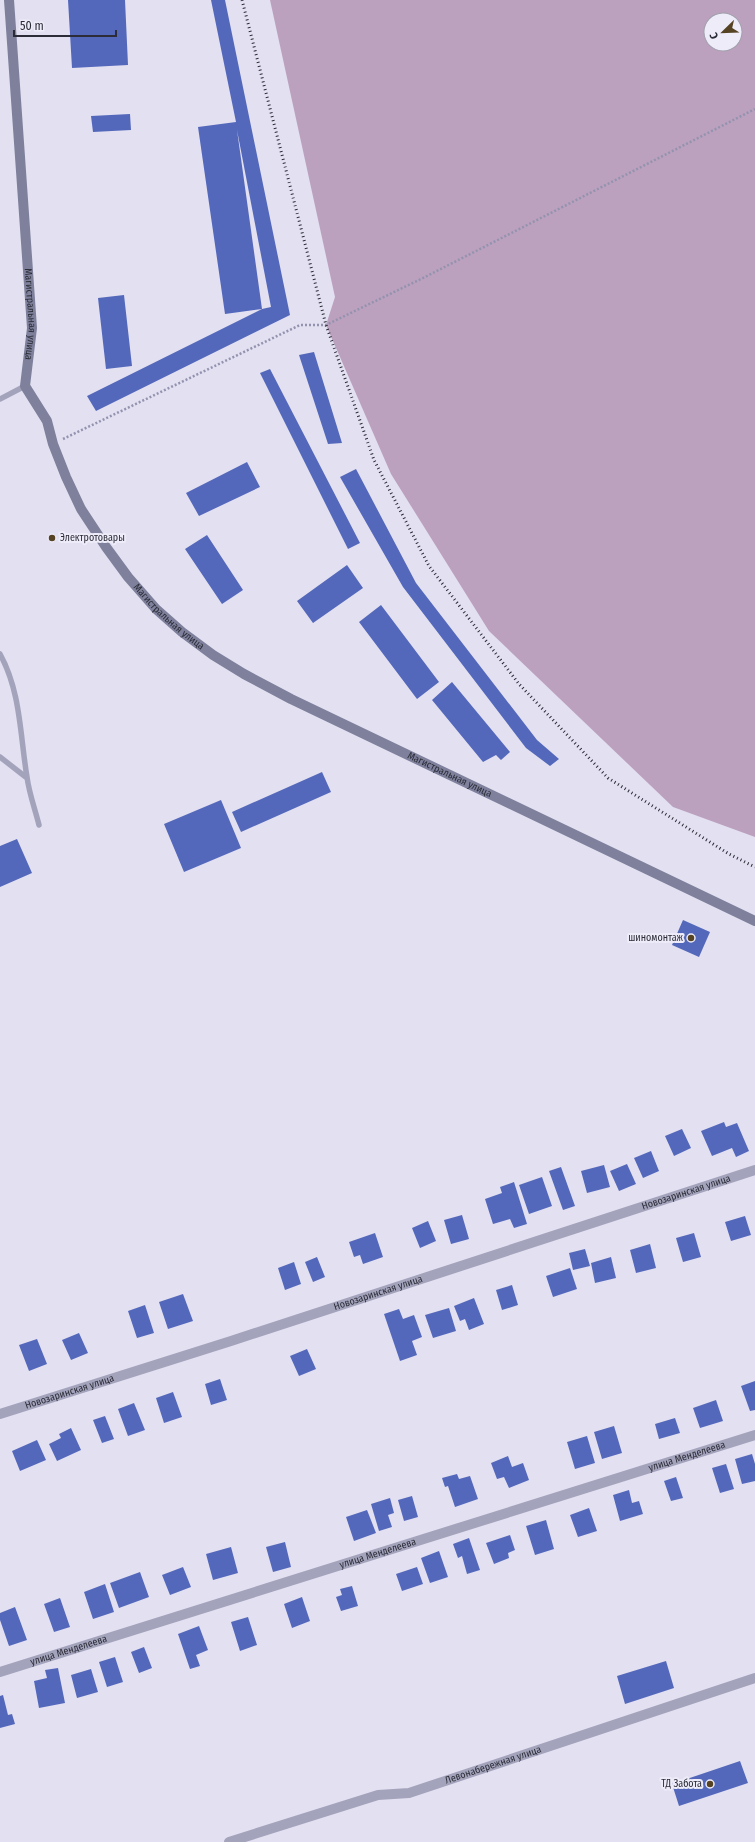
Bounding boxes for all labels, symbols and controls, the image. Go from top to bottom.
scale bar [14,12,116,38]
north arrow [703,12,743,52]
text: 50 m [20,19,44,33]
text: С [707,30,721,41]
street label: Магистральная улица [22,268,38,361]
place label: Электротовары [60,532,125,544]
marker: Электротовары [47,533,57,543]
street label: Магистральная улица [131,581,207,652]
street label: Магистральная улица [405,750,494,800]
place label: шиномонтаж [628,932,684,944]
marker: шиномонтаж [686,933,696,943]
street label: Новозаринская улица [640,1172,732,1213]
street label: Новозаринская улица [332,1273,424,1313]
street label: Новозаринская улица [24,1372,116,1412]
street label: улица Менделеева [647,1439,727,1474]
street label: улица Менделеева [338,1536,418,1571]
street label: улица Менделеева [29,1633,109,1668]
street label: Левонабережная улица [443,1743,543,1787]
place label: ТД Забота [661,1778,702,1790]
marker: ТД Забота [705,1779,715,1789]

